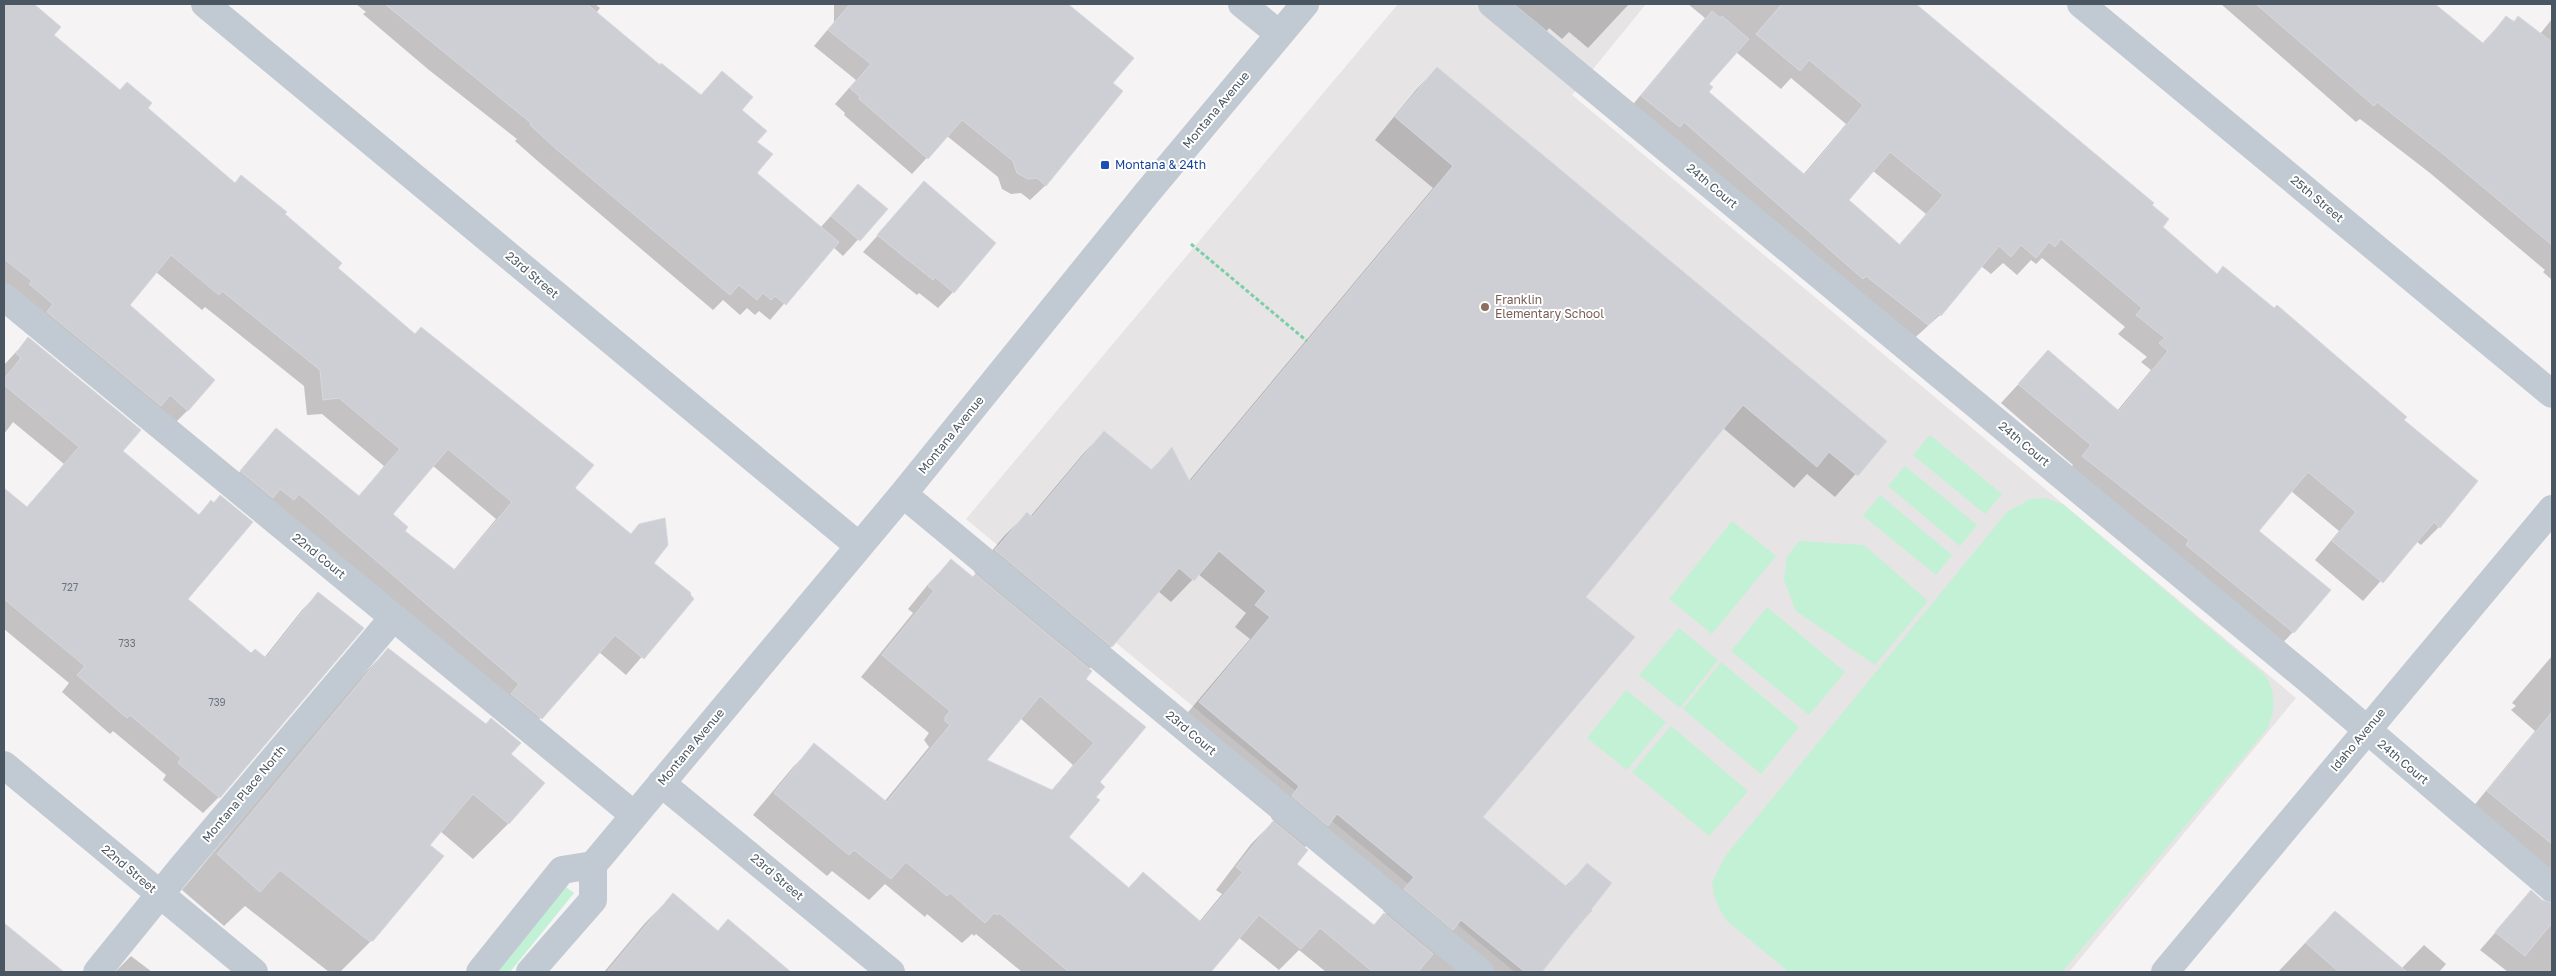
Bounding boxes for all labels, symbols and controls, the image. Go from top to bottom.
street label: Montana Avenue [1179,68,1252,151]
place label: Montana & 24th [1115,157,1206,172]
marker: Montana & 24th [1099,159,1111,171]
street label: 24th Court [1684,160,1741,211]
street label: 25th Street [2288,172,2347,225]
street label: 23rd Street [503,248,562,301]
place label: Franklin Elementary School [1495,292,1604,321]
marker: Franklin Elementary School [1479,301,1491,313]
street label: Montana Avenue [915,393,987,477]
street label: 24th Court [1996,418,2053,469]
street label: 22nd Court [290,530,349,582]
house number: 727 [62,581,78,593]
house number: 733 [119,637,136,649]
house number: 739 [208,696,226,708]
street label: Montana Avenue [654,705,727,788]
street label: Idaho Avenue [2327,705,2388,774]
street label: 23rd Court [1163,707,1220,758]
street label: 24th Court [2375,736,2432,787]
street label: Montana Place North [199,742,289,845]
street label: 22nd Street [99,841,160,896]
street label: 23rd Street [748,850,807,903]

